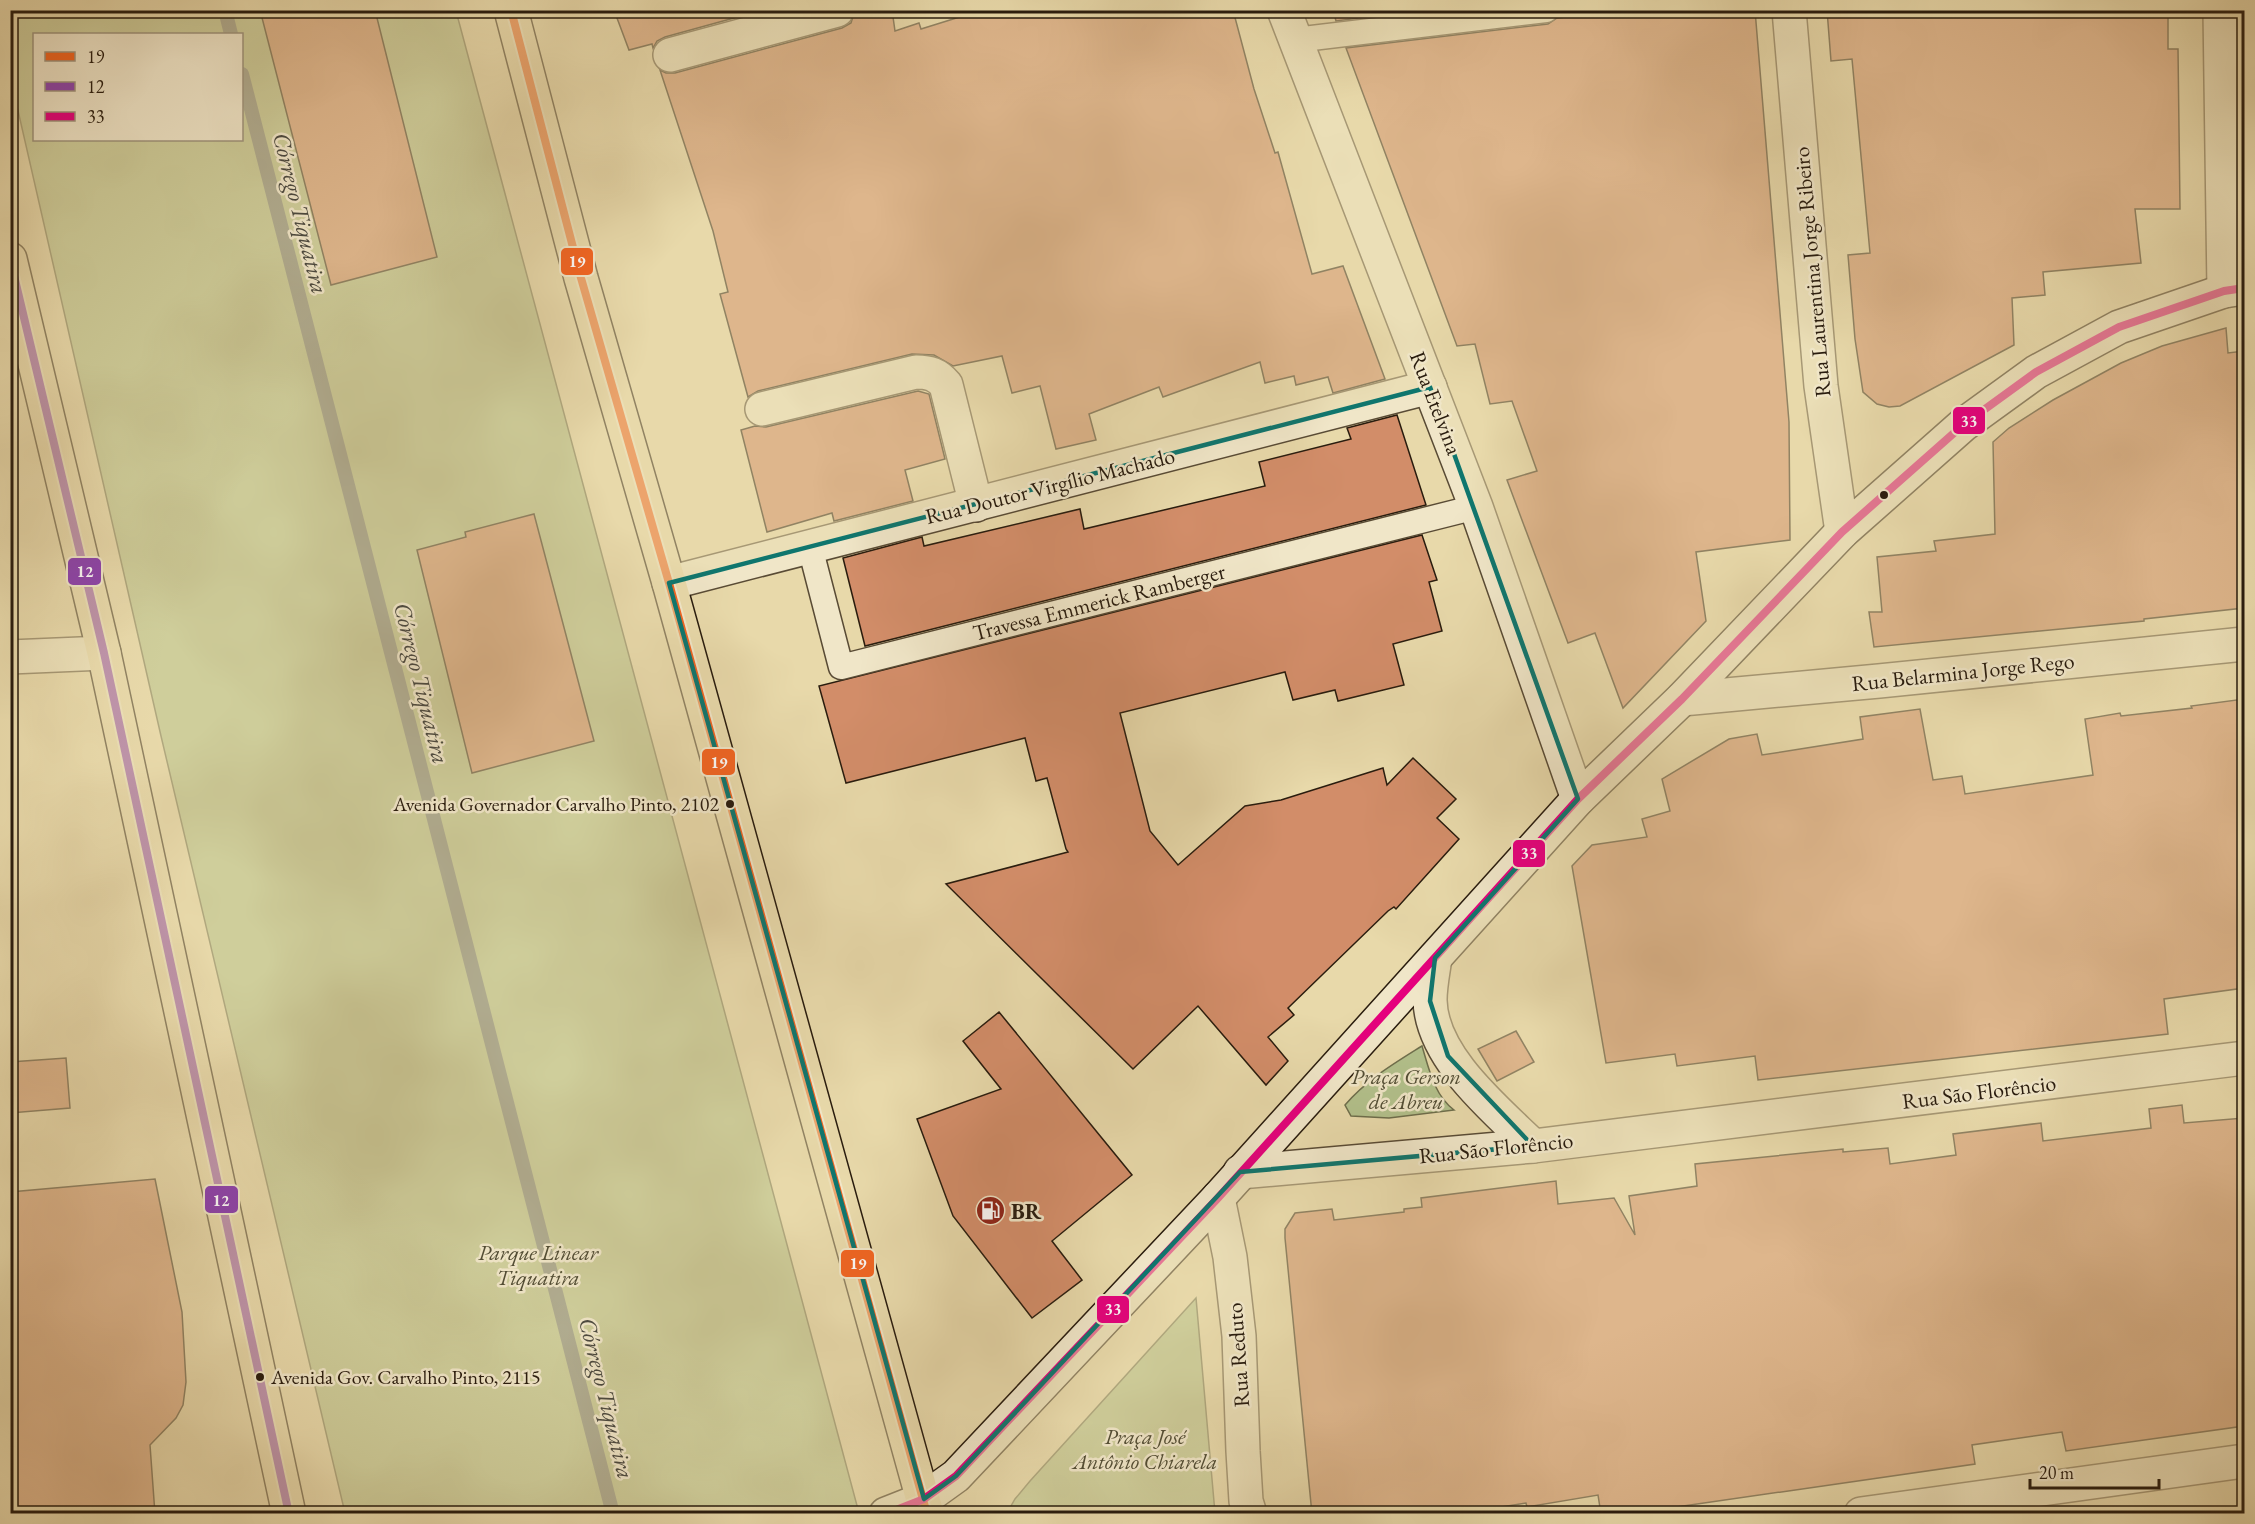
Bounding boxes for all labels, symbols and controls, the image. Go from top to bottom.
legend [33,33,243,141]
text: 19 [87,45,105,68]
text: 12 [87,75,105,98]
text: 33 [87,105,104,128]
water label: Córrego Tiquatira [265,129,336,297]
street label: Rua Laurentina Jorge Ribeiro [1787,146,1837,398]
line badge: 19 [560,247,594,276]
text: 19 [569,251,586,272]
street label: Rua Etelvina [1403,347,1469,459]
line badge: 33 [1952,406,1986,435]
text: 33 [1961,411,1977,432]
street label: Rua Doutor Virgílio Machado [922,441,1178,531]
unlabelled marker [1878,489,1890,501]
street label: Travessa Emmerick Ramberger [970,556,1229,647]
line badge: 12 [67,557,102,586]
text: 12 [77,561,94,582]
water label: Córrego Tiquatira [386,599,457,767]
street label: Rua Belarmina Jorge Rego [1850,646,2076,698]
line badge: 19 [701,748,736,776]
text: 19 [711,752,728,773]
place label: Avenida Governador Carvalho Pinto, 2102 [392,791,719,817]
marker: Avenida Governador Carvalho Pinto, 2102 [724,798,736,810]
line badge: 33 [1512,839,1546,868]
text: 33 [1521,843,1537,864]
park label: Praça Gerson de Abreu [1351,1062,1461,1116]
street label: Rua São Florêncio [1900,1068,2058,1116]
street label: Rua São Florêncio [1417,1125,1575,1171]
line badge: 12 [204,1185,239,1214]
text: 12 [213,1190,230,1211]
fuel station icon: BR [974,1195,1006,1227]
place label: BR [1011,1197,1042,1226]
park label: Parque Linear Tiquatira [478,1238,600,1292]
line badge: 19 [840,1249,875,1278]
text: 19 [850,1253,867,1274]
line badge: 33 [1096,1295,1130,1324]
text: 33 [1105,1299,1121,1320]
street label: Rua Reduto [1220,1301,1256,1408]
water label: Córrego Tiquatira [571,1314,642,1482]
place label: Avenida Gov. Carvalho Pinto, 2115 [270,1364,541,1390]
marker: Avenida Gov. Carvalho Pinto, 2115 [254,1371,266,1383]
park label: Praça José Antônio Chiarela [1071,1422,1217,1476]
scale bar [2030,1452,2159,1490]
text: 20 m [2039,1461,2074,1484]

